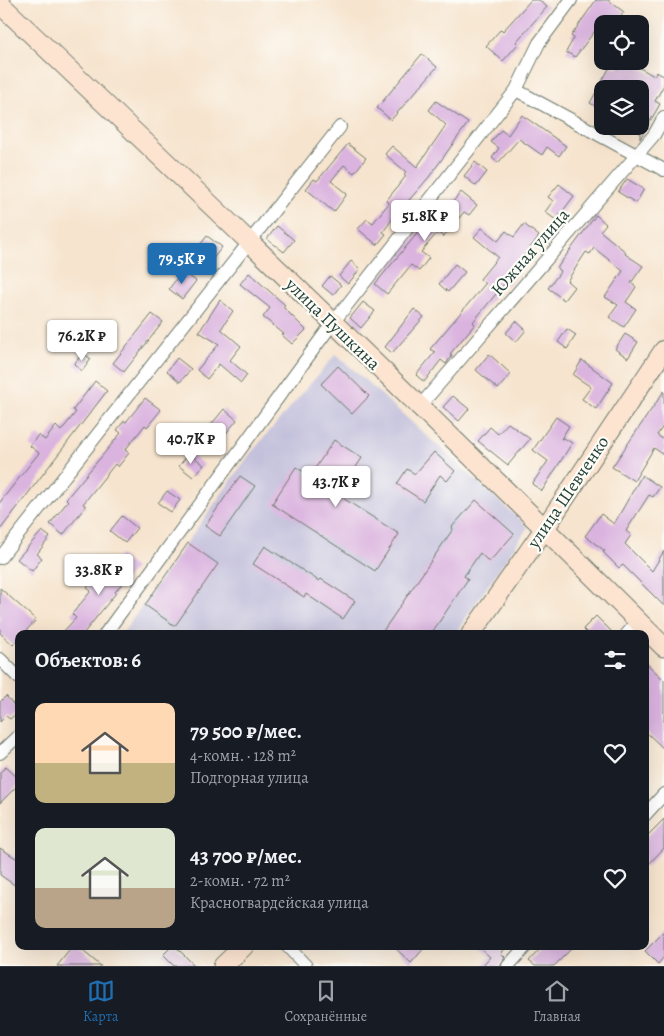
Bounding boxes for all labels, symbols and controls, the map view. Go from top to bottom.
map controls [594,15,649,135]
button: locate [594,15,649,70]
button: layers [594,80,649,135]
pin: 51.8K ₽ [379,200,471,242]
street label: Южная улица [485,203,575,301]
text: 51.8K ₽ [402,205,448,227]
pin: 79.5K ₽ [136,242,228,285]
text: 79.5K ₽ [159,248,205,270]
street label: улица Пушкина [280,272,386,376]
pin: 76.2K ₽ [36,320,128,362]
text: 76.2K ₽ [58,325,106,347]
pin: 40.7K ₽ [145,422,237,465]
text: 40.7K ₽ [167,428,215,450]
street label: улица Шевченко [521,431,614,554]
pin: 43.7K ₽ [290,466,382,508]
text: 43.7K ₽ [312,471,360,493]
pin: 33.8K ₽ [53,554,145,596]
text: 33.8K ₽ [75,559,123,581]
text: Объектов: 6 [35,646,141,674]
icon: filters [601,646,629,674]
text: 79 500 ₽/мес. [190,717,302,745]
icon: home [75,723,135,783]
icon: heart [601,739,629,767]
text: 4-комн. · 128 m² [190,745,296,767]
text: Подгорная улица [190,767,309,789]
text: 43 700 ₽/мес. [190,842,302,870]
icon: home [75,848,135,908]
icon: heart [601,864,629,892]
text: 2-комн. · 72 m² [190,870,290,892]
text: Красногвардейская улица [190,892,369,914]
tab: Карта [83,977,118,1026]
tab: Сохранённые [285,977,367,1026]
tab: Главная [533,977,581,1026]

